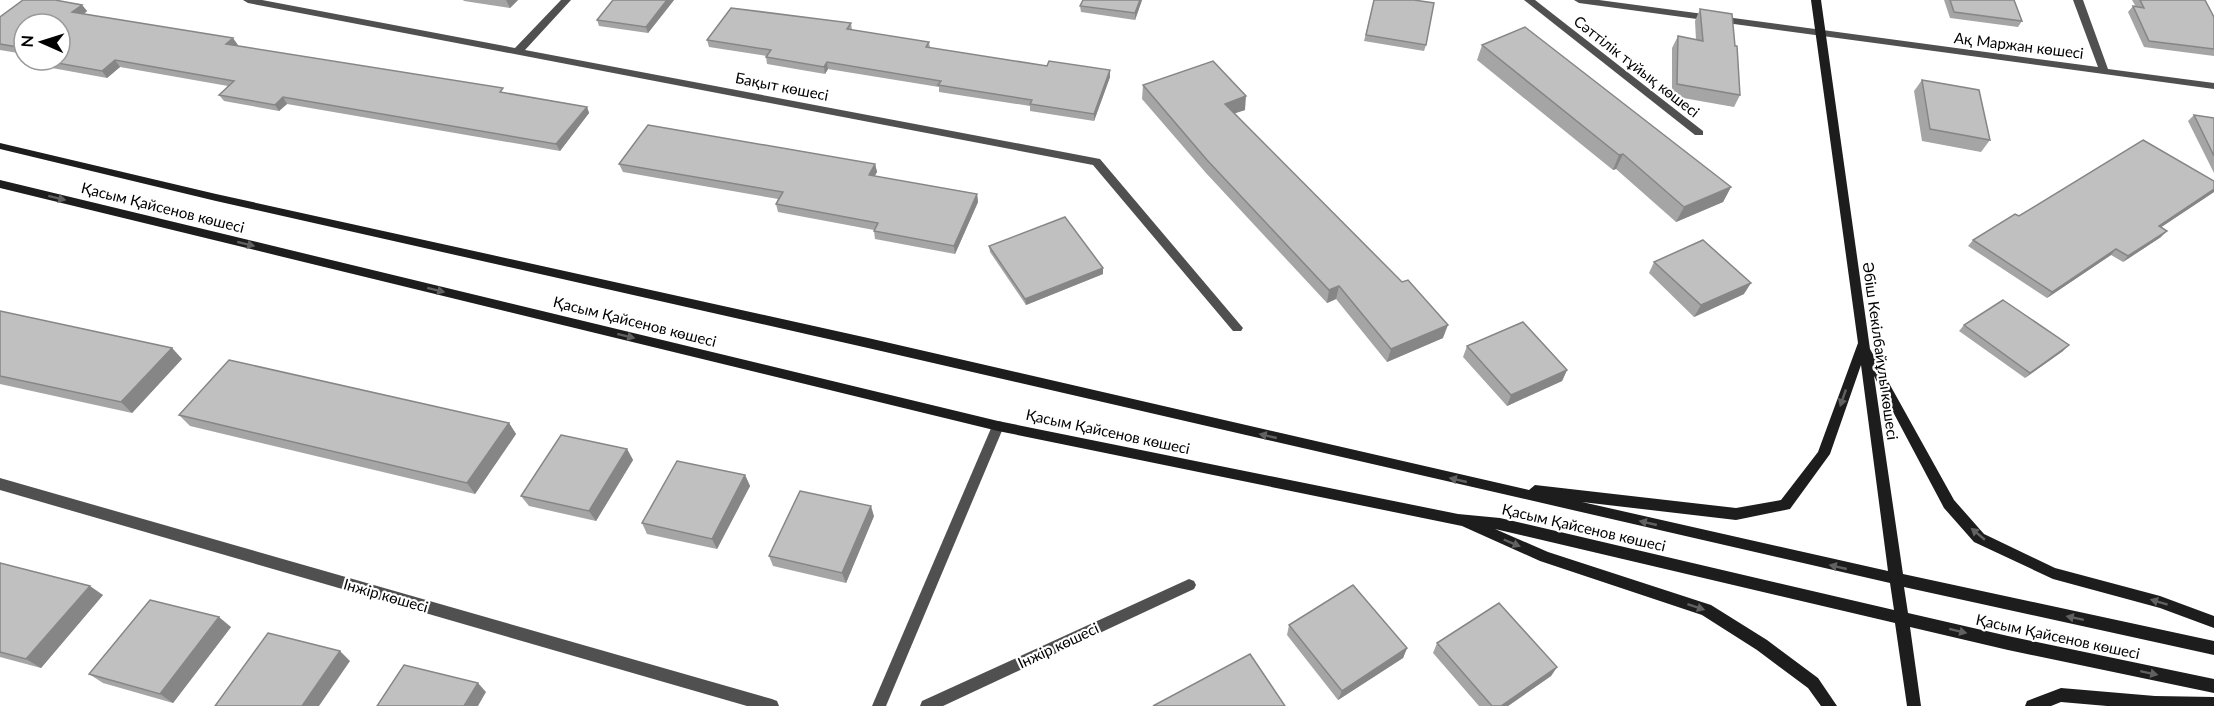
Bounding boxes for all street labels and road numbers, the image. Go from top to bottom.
street label: Сәттілік тұйық көшесі [1571,11,1703,121]
street label: Ақ Маржан көшесі [1953,28,2085,62]
street label: Бақыт көшесі [734,68,830,104]
street label: Қасым Қайсенов көшесі [80,178,246,236]
street label: Әбіш Кекілбайұлы көшесі [1860,261,1902,441]
street label: Қасым Қайсенов көшесі [552,292,718,350]
street label: Қасым Қайсенов көшесі [1024,405,1192,457]
street label: Қасым Қайсенов көшесі [1500,499,1668,555]
street label: Інжір көшесі [342,574,430,616]
street label: Қасым Қайсенов көшесі [1974,610,2142,662]
street label: Інжір көшесі [1015,618,1101,672]

